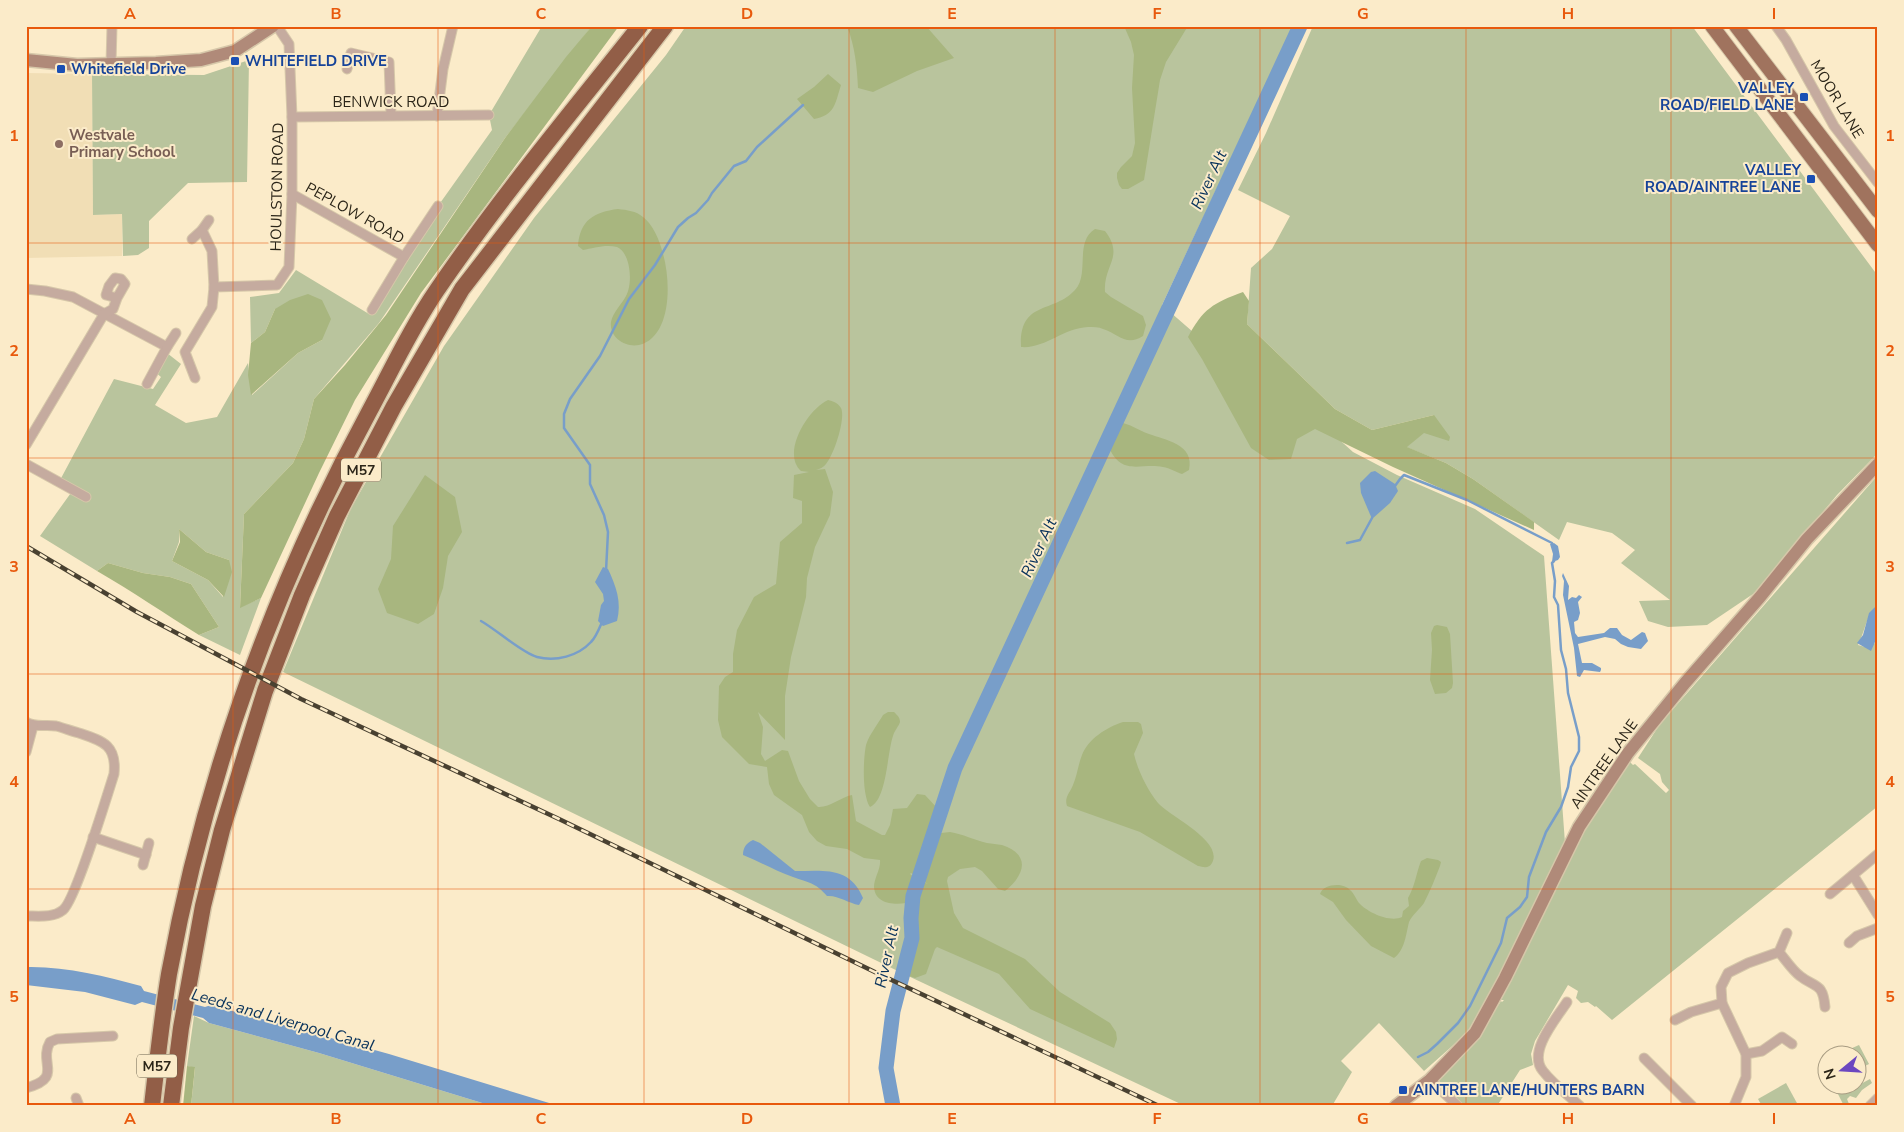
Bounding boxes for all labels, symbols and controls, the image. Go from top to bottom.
text: A [124,3,136,25]
text: B [330,3,342,25]
text: C [536,3,547,25]
text: D [741,3,753,25]
text: E [947,3,957,25]
text: F [1153,3,1162,25]
text: G [1357,3,1369,25]
text: H [1562,3,1574,25]
text: I [1772,3,1776,25]
place label: WHITEFIELD DRIVE [245,51,387,71]
marker: WHITEFIELD DRIVE [229,55,241,67]
street label: MOOR LANE [1806,56,1868,142]
place label: Whitefield Drive [71,59,186,79]
marker: Whitefield Drive [55,63,67,75]
place label: VALLEY ROAD/FIELD LANE [1660,78,1795,115]
marker: VALLEY ROAD/FIELD LANE [1798,91,1810,103]
street label: BENWICK ROAD [332,92,450,112]
street label: HOULSTON ROAD [266,122,288,252]
text: 1 [9,125,19,147]
place label: Westvale Primary School [69,125,176,162]
text: 1 [1885,125,1895,147]
marker: Westvale Primary School [53,138,65,150]
water label: River Alt [1186,147,1232,213]
place label: VALLEY ROAD/AINTREE LANE [1645,160,1802,197]
marker: VALLEY ROAD/AINTREE LANE [1805,173,1817,185]
street label: PEPLOW ROAD [302,178,408,248]
text: 2 [9,340,19,362]
text: 2 [1885,340,1895,362]
road number: M57 [341,458,381,482]
water label: River Alt [1016,515,1062,581]
text: 3 [9,556,19,578]
text: 3 [1885,556,1895,578]
street label: AINTREE LANE [1566,715,1642,813]
text: 4 [9,771,19,793]
text: 4 [1885,771,1895,793]
water label: River Alt [870,924,904,990]
water label: Leeds and Liverpool Canal [189,983,378,1057]
text: 5 [9,986,19,1008]
text: 5 [1885,986,1895,1008]
north arrow [1816,1044,1866,1094]
road number: M57 [137,1054,177,1078]
text: N [1819,1066,1841,1082]
place label: AINTREE LANE/HUNTERS BARN [1413,1080,1645,1100]
marker: AINTREE LANE/HUNTERS BARN [1397,1084,1409,1096]
text: A [124,1108,136,1130]
text: B [330,1108,342,1130]
text: C [536,1108,547,1130]
text: D [741,1108,753,1130]
text: E [947,1108,957,1130]
text: F [1153,1108,1162,1130]
text: G [1357,1108,1369,1130]
text: H [1562,1108,1574,1130]
text: I [1772,1108,1776,1130]

